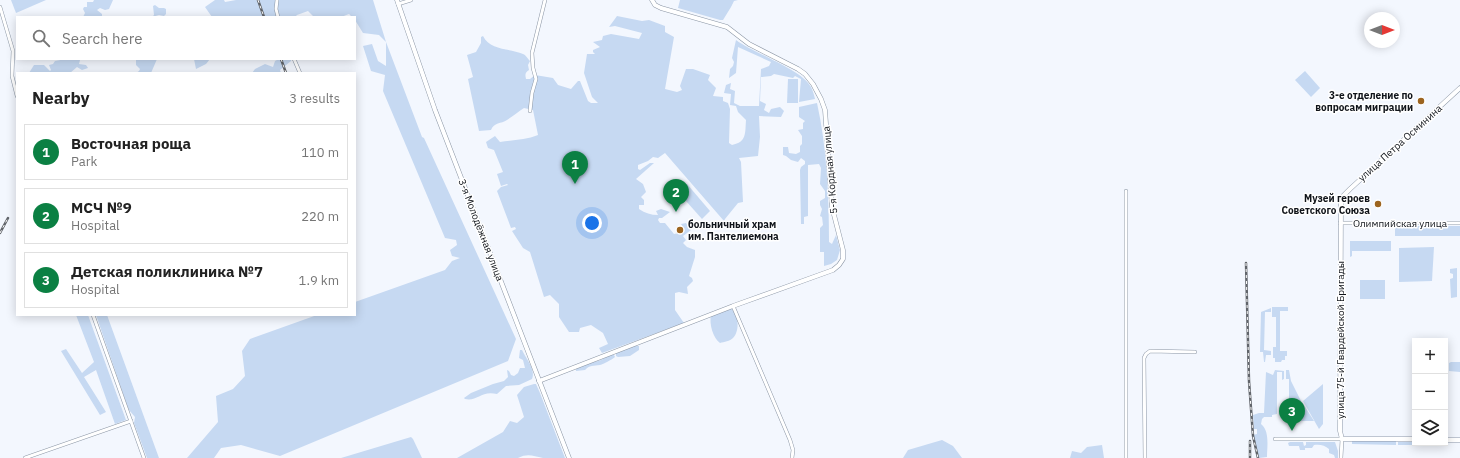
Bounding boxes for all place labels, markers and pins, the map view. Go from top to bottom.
place label: 3-е отделение по вопросам миграции [1315,89,1413,114]
marker: 3-е отделение по вопросам миграции [1416,96,1426,106]
pin: 1 [562,151,588,184]
pin: 2 [663,179,689,212]
place label: Музей героев Советского Союза [1282,192,1370,217]
marker: Музей героев Советского Союза [1373,199,1383,209]
place label: больничный храм им. Пантелиемона [688,218,779,243]
marker: больничный храм им. Пантелиемона [675,225,685,235]
pin: 3 [1279,398,1305,431]

